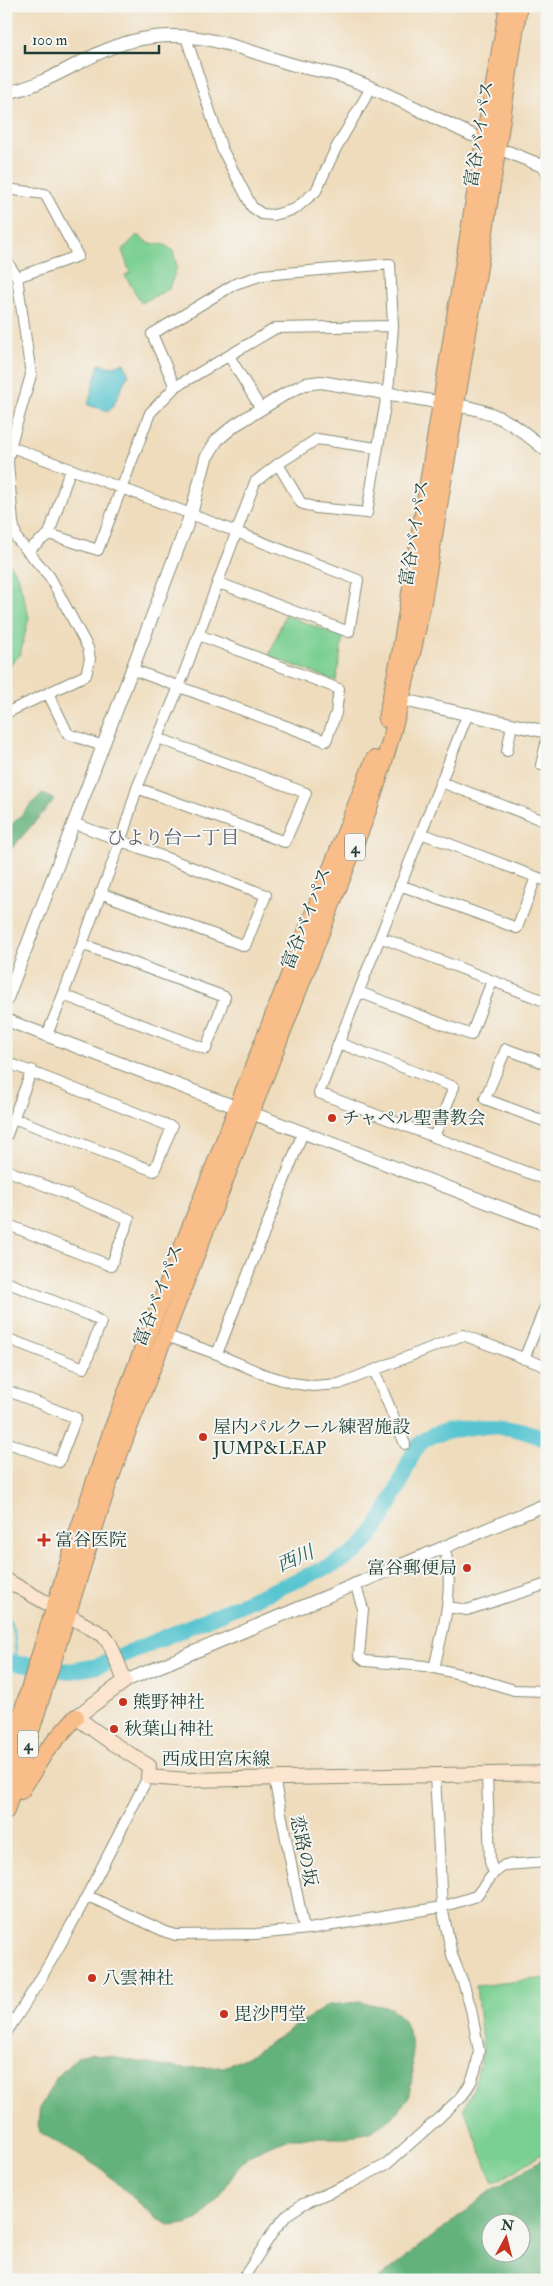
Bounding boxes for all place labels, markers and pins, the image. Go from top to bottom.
place label: チャペル聖書教会 [342,1107,485,1130]
marker: チャペル聖書教会 [326,1112,338,1124]
place label: 屋内パルクール練習施設 JUMP&LEAP [212,1416,410,1460]
marker: 屋内パルクール練習施設 JUMP&LEAP [197,1431,209,1443]
place label: 富谷医院 [55,1529,127,1552]
marker: 富谷医院 [37,1533,51,1547]
place label: 富谷郵便局 [367,1557,457,1580]
marker: 富谷郵便局 [461,1562,473,1574]
place label: 熊野神社 [133,1691,205,1714]
marker: 熊野神社 [117,1696,129,1708]
place label: 秋葉山神社 [124,1718,214,1741]
marker: 秋葉山神社 [108,1723,120,1735]
place label: 八雲神社 [102,1967,174,1990]
marker: 八雲神社 [86,1972,98,1984]
place label: 毘沙門堂 [234,2003,306,2026]
marker: 毘沙門堂 [218,2008,230,2020]

